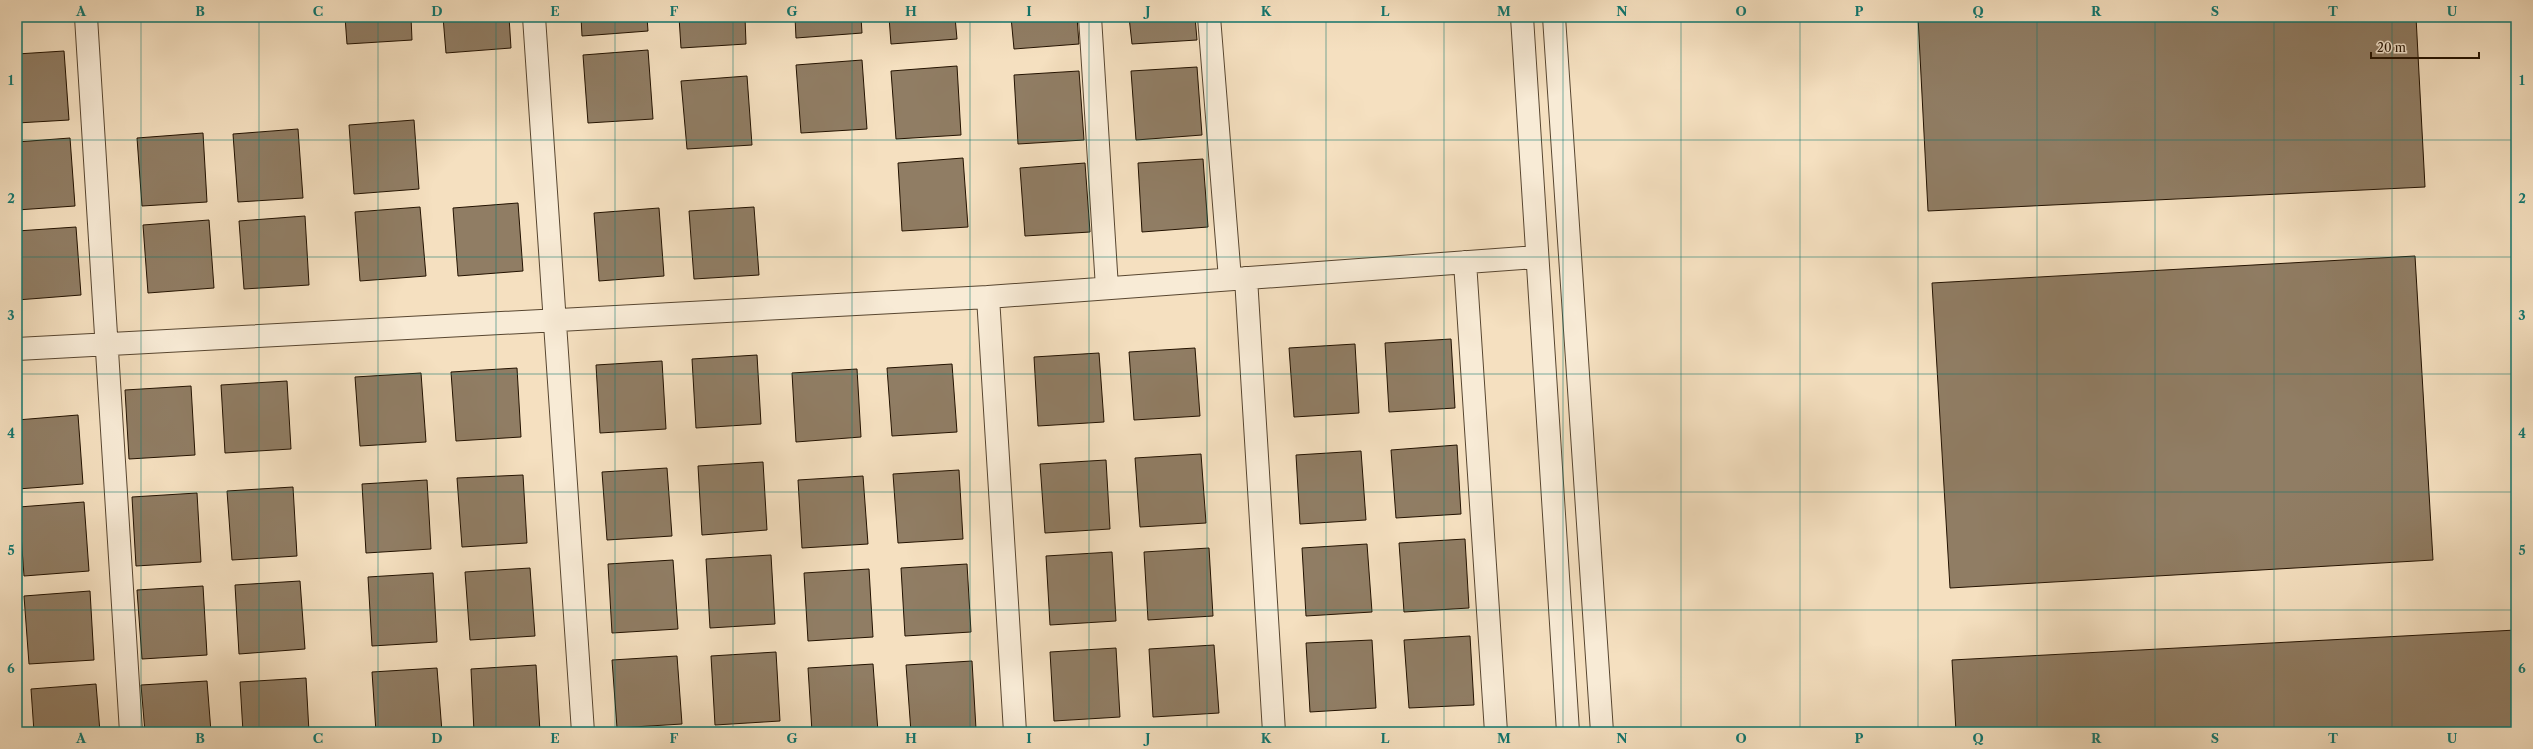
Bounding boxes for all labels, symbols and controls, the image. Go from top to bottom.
text: A [75,3,87,19]
text: B [195,3,205,19]
text: C [313,3,323,19]
text: D [431,3,443,19]
text: E [550,3,560,19]
text: F [670,3,679,19]
text: G [786,3,798,19]
text: H [905,3,917,19]
text: I [1026,3,1032,19]
text: J [1143,3,1151,19]
text: K [1261,3,1272,19]
text: L [1381,3,1390,19]
text: M [1497,3,1511,19]
text: N [1616,3,1628,19]
text: O [1735,3,1747,19]
text: P [1855,3,1864,19]
text: Q [1972,3,1984,19]
text: R [2091,3,2102,19]
text: S [2211,3,2219,19]
text: T [2328,3,2338,19]
text: U [2447,3,2458,19]
scale bar [2371,34,2479,60]
text: 20 m [2377,40,2406,55]
text: 1 [8,72,14,88]
text: 1 [2519,72,2525,88]
text: 2 [7,190,15,206]
text: 2 [2518,190,2526,206]
text: 3 [7,307,15,323]
text: 3 [2518,307,2526,323]
text: 4 [7,425,15,441]
text: 4 [2518,425,2526,441]
text: 5 [7,542,15,558]
text: 5 [2518,542,2526,558]
text: 6 [7,660,15,676]
text: 6 [2518,660,2526,676]
text: A [75,730,87,746]
text: B [195,730,205,746]
text: C [313,730,323,746]
text: D [431,730,443,746]
text: E [550,730,560,746]
text: F [670,730,679,746]
text: G [786,730,798,746]
text: H [905,730,917,746]
text: I [1026,730,1032,746]
text: J [1143,730,1151,746]
text: K [1261,730,1272,746]
text: L [1381,730,1390,746]
text: M [1497,730,1511,746]
text: N [1616,730,1628,746]
text: O [1735,730,1747,746]
text: P [1855,730,1864,746]
text: Q [1972,730,1984,746]
text: R [2091,730,2102,746]
text: S [2211,730,2219,746]
text: T [2328,730,2338,746]
text: U [2447,730,2458,746]

